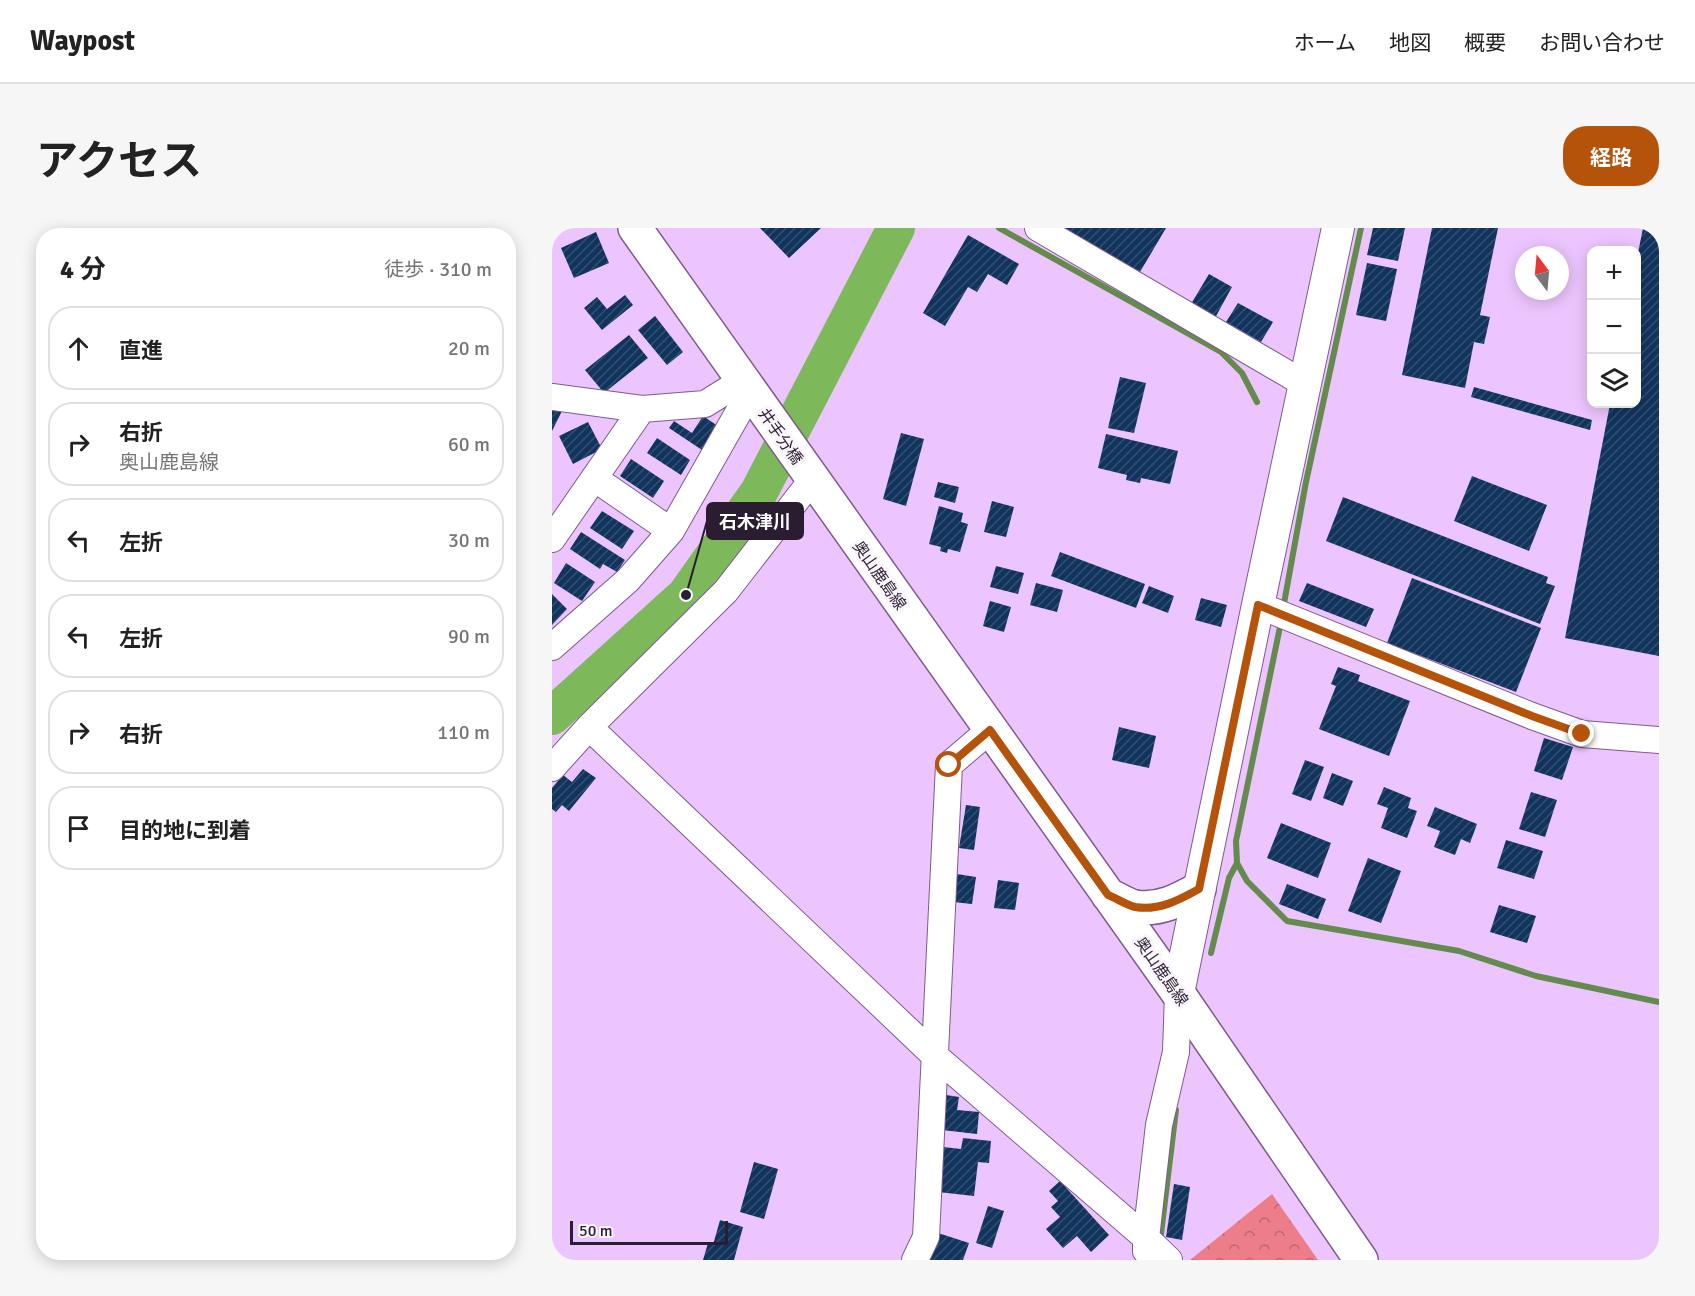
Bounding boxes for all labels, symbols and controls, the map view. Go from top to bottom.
text: Waypost [30,24,135,58]
text: ホーム [1294,30,1356,56]
text: 地図 [1389,30,1431,56]
text: 概要 [1464,30,1506,56]
text: お問い合わせ [1539,30,1665,56]
button: 経路 [1563,126,1659,186]
text: アクセス [36,136,202,187]
north arrow [1515,246,1569,300]
map controls [1587,246,1641,408]
button: + [1587,246,1641,300]
text: 4 分 [60,254,106,286]
text: 徒歩 · 310 m [384,257,492,282]
button: − [1587,300,1641,354]
icon: ahead [62,332,95,365]
text: 20 m [448,336,490,361]
text: 直進 [119,337,163,364]
button: layers [1587,354,1641,408]
street label: 井手分橋 [754,405,807,469]
text: 右折 [119,419,163,446]
icon: right [62,428,95,461]
text: 60 m [448,432,490,457]
text: 奥山鹿島線 [119,450,219,475]
callout: 石木津川 [707,503,803,539]
text: 石木津川 [719,511,791,533]
icon: left [62,524,95,557]
text: 30 m [448,528,490,553]
text: 左折 [119,529,163,556]
street label: 奥山鹿島線 [848,537,910,614]
icon: left [62,620,95,653]
text: 90 m [448,624,490,649]
text: 左折 [119,625,163,652]
icon: right [62,716,95,749]
text: 110 m [437,720,490,745]
route end [1568,720,1594,746]
text: 右折 [119,721,163,748]
route start [935,751,961,777]
icon: arrive [62,812,95,845]
text: 目的地に到着 [119,817,251,844]
street label: 奥山鹿島線 [1130,933,1192,1010]
scale bar [570,1218,728,1246]
text: 50 m [579,1221,613,1241]

